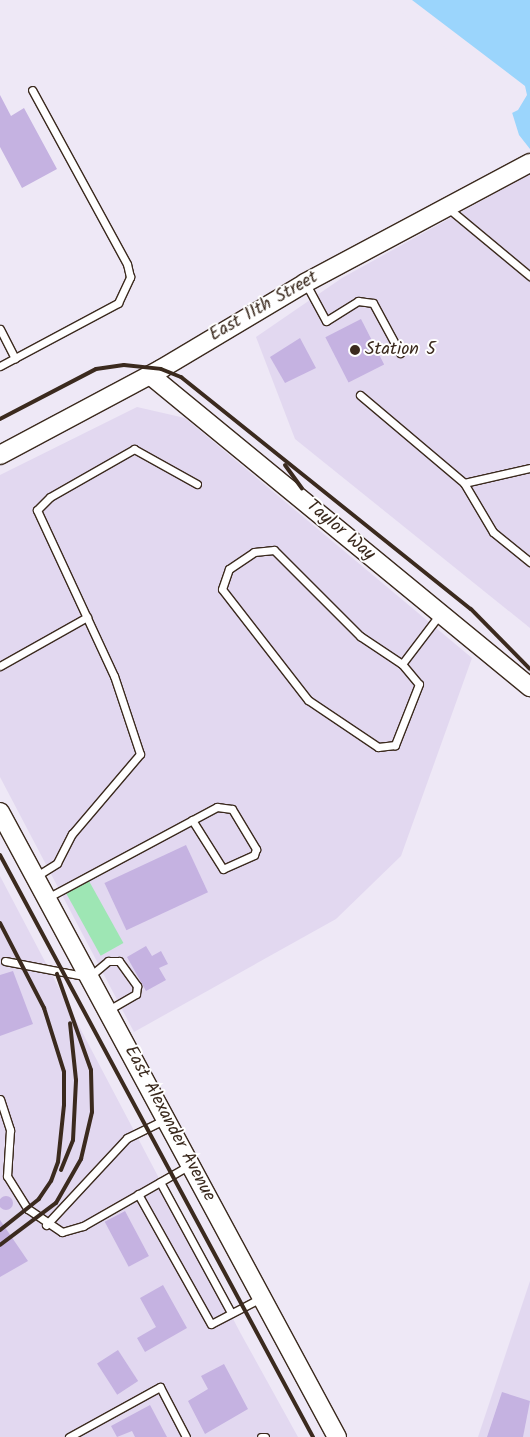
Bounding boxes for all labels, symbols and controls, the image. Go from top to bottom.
street label: East 11th Street [206,267,322,347]
place label: Station 5 [365,339,436,361]
marker: Station 5 [349,344,361,356]
street label: Taylor Way [301,496,379,566]
street label: East Alexander Avenue [119,1042,219,1206]

